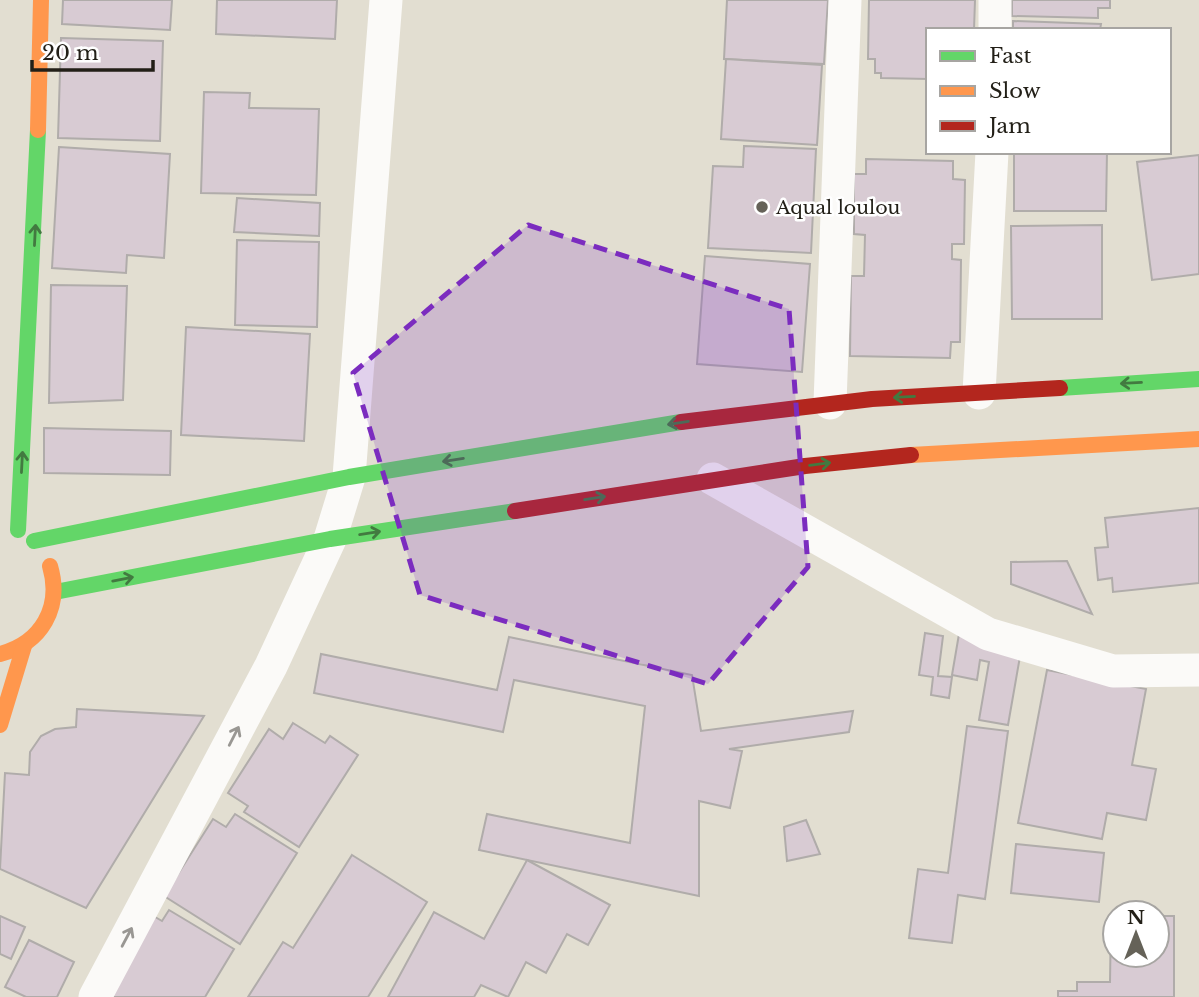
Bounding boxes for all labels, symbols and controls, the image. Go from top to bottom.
scale bar [32,28,152,72]
legend [926,28,1171,154]
text: 20 m [42,40,99,66]
text: Fast [989,43,1031,69]
text: Slow [989,78,1041,104]
text: Jam [986,113,1031,139]
place label: Aqual loulou [775,196,901,219]
marker: Aqual loulou [754,199,770,215]
one-way arrow [29,224,42,247]
one-way arrow [1120,377,1143,390]
one-way arrow [893,391,916,404]
one-way arrow [667,417,690,430]
one-way arrow [15,451,28,474]
one-way arrow [442,454,465,467]
one-way arrow [808,458,831,471]
one-way arrow [583,491,606,504]
one-way arrow [358,526,381,539]
one-way arrow [111,572,134,586]
one-way arrow [228,727,242,747]
north arrow [1101,899,1171,969]
text: N [1127,906,1145,929]
one-way arrow [121,927,134,948]

